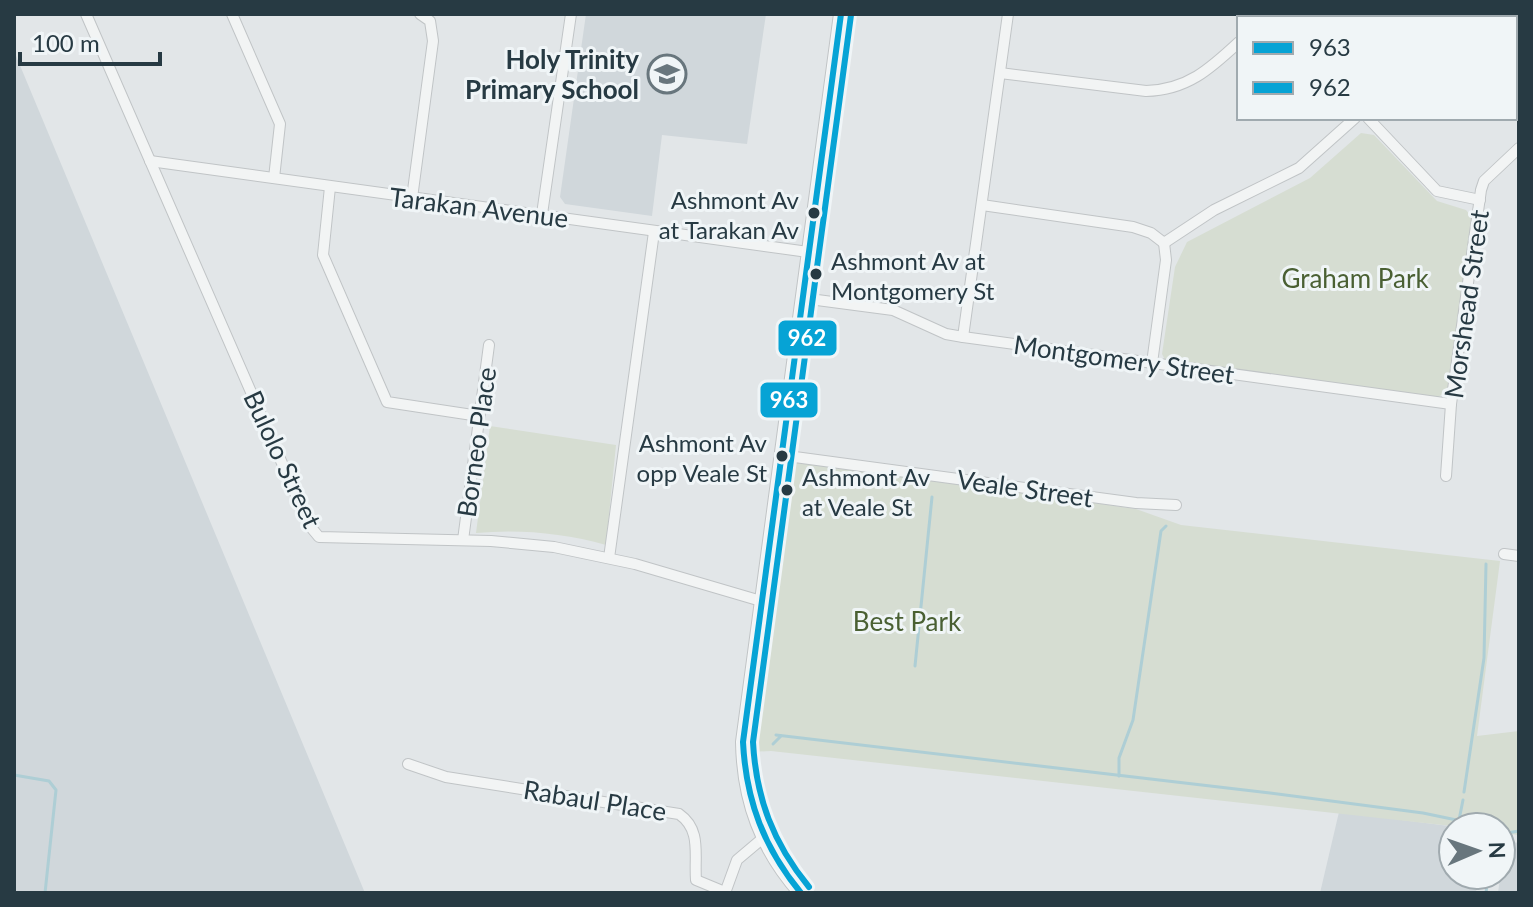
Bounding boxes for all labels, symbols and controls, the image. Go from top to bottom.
scale bar [20,16,160,66]
legend [1237,16,1517,120]
text: 100 m [32,28,100,57]
text: 963 [1309,32,1351,61]
place label: Holy Trinity Primary School [465,43,639,105]
school or university icon: Holy Trinity Primary School [646,53,688,95]
text: 962 [1309,72,1351,101]
street label: Tarakan Avenue [388,180,570,234]
place label: Ashmont Av at Tarakan Av [659,185,800,244]
marker: Ashmont Av at Tarakan Av [806,205,822,221]
street label: Morshead Street [1437,207,1495,400]
place label: Ashmont Av at Montgomery St [831,246,995,305]
park label: Graham Park [1281,262,1429,294]
marker: Ashmont Av at Montgomery St [808,266,824,282]
line badge: 962 [777,319,838,357]
text: 962 [788,324,826,351]
street label: Montgomery Street [1012,328,1237,390]
street label: Borneo Place [450,365,502,519]
line badge: 963 [759,381,819,419]
street label: Bulolo Street [237,385,329,533]
text: 963 [770,386,808,413]
place label: Ashmont Av opp Veale St [637,428,768,487]
marker: Ashmont Av opp Veale St [774,448,790,464]
place label: Ashmont Av at Veale St [802,462,931,521]
street label: Veale Street [955,463,1096,513]
marker: Ashmont Av at Veale St [779,482,795,498]
park label: Best Park [853,605,962,637]
street label: Rabaul Place [521,773,669,827]
north arrow [1437,811,1517,891]
text: N [1484,841,1511,859]

